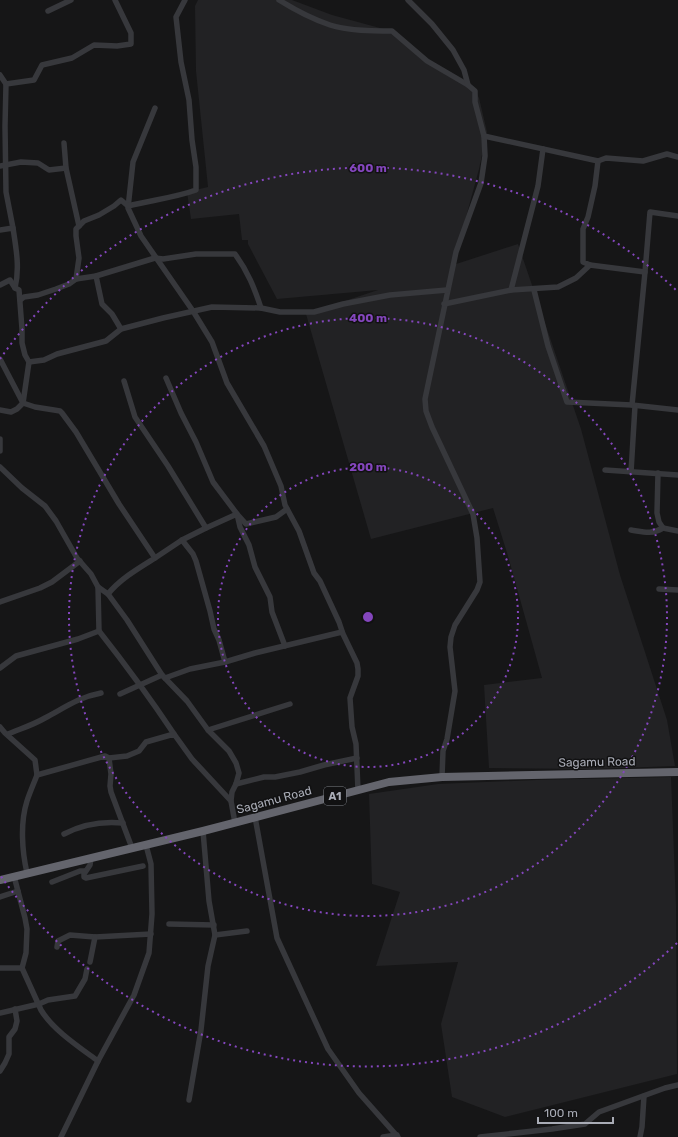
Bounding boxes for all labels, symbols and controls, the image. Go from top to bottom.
text: 600 m [349,161,387,175]
text: 400 m [349,311,387,325]
text: 200 m [349,460,387,474]
centre of rings [361,610,375,624]
street label: Sagamu Road [558,754,636,770]
street label: Sagamu Road [235,783,313,817]
road number: A1 [324,787,346,805]
scale bar [538,1099,613,1125]
text: 100 m [544,1106,578,1120]

